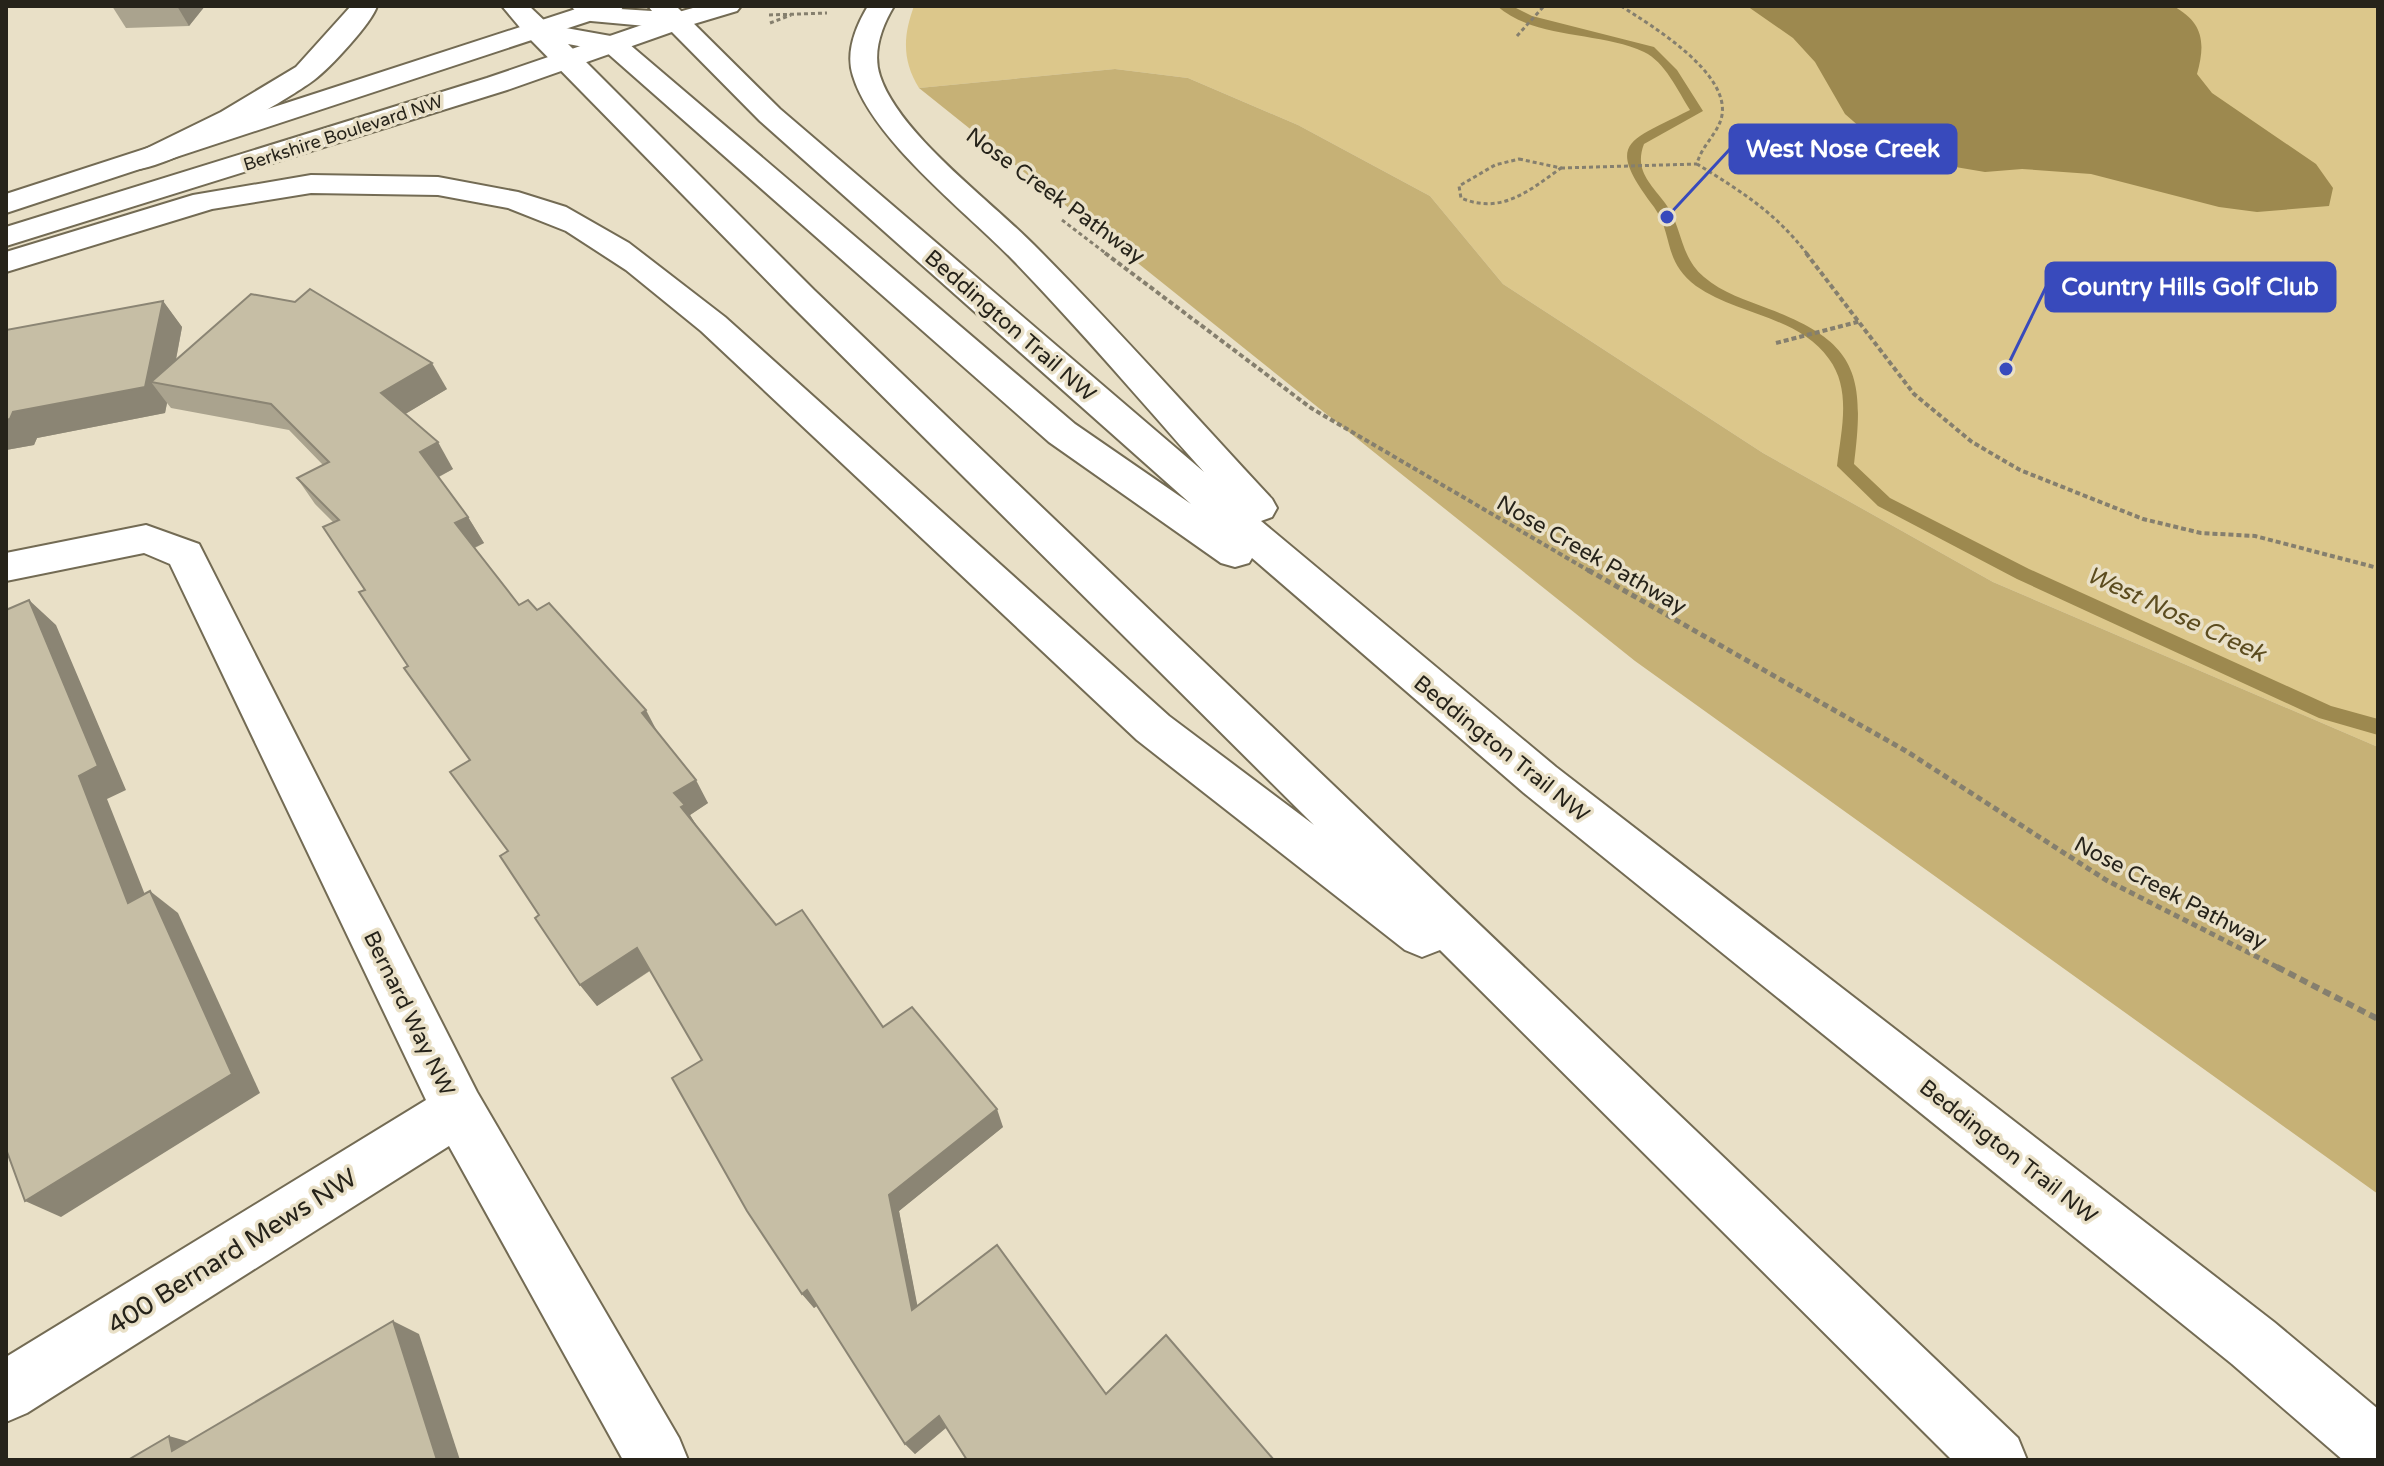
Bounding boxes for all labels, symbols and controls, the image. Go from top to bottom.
street label: Berkshire Boulevard NW [240,90,446,176]
street label: Nose Creek Pathway [961,122,1150,269]
callout: West Nose Creek [1730,125,1956,173]
text: West Nose Creek [1746,135,1940,164]
street label: Beddington Trail NW [919,244,1101,407]
callout: Country Hills Golf Club [2046,263,2335,311]
text: Country Hills Golf Club [2061,273,2319,302]
street label: Nose Creek Pathway [1492,490,1691,620]
water label: West Nose Creek [2082,560,2272,669]
street label: Beddington Trail NW [1408,670,1594,828]
street label: Nose Creek Pathway [2070,831,2271,955]
street label: Bernard Way NW [358,927,460,1100]
street label: Beddington Trail NW [1914,1074,2102,1229]
street label: 400 Bernard Mews NW [102,1162,363,1341]

